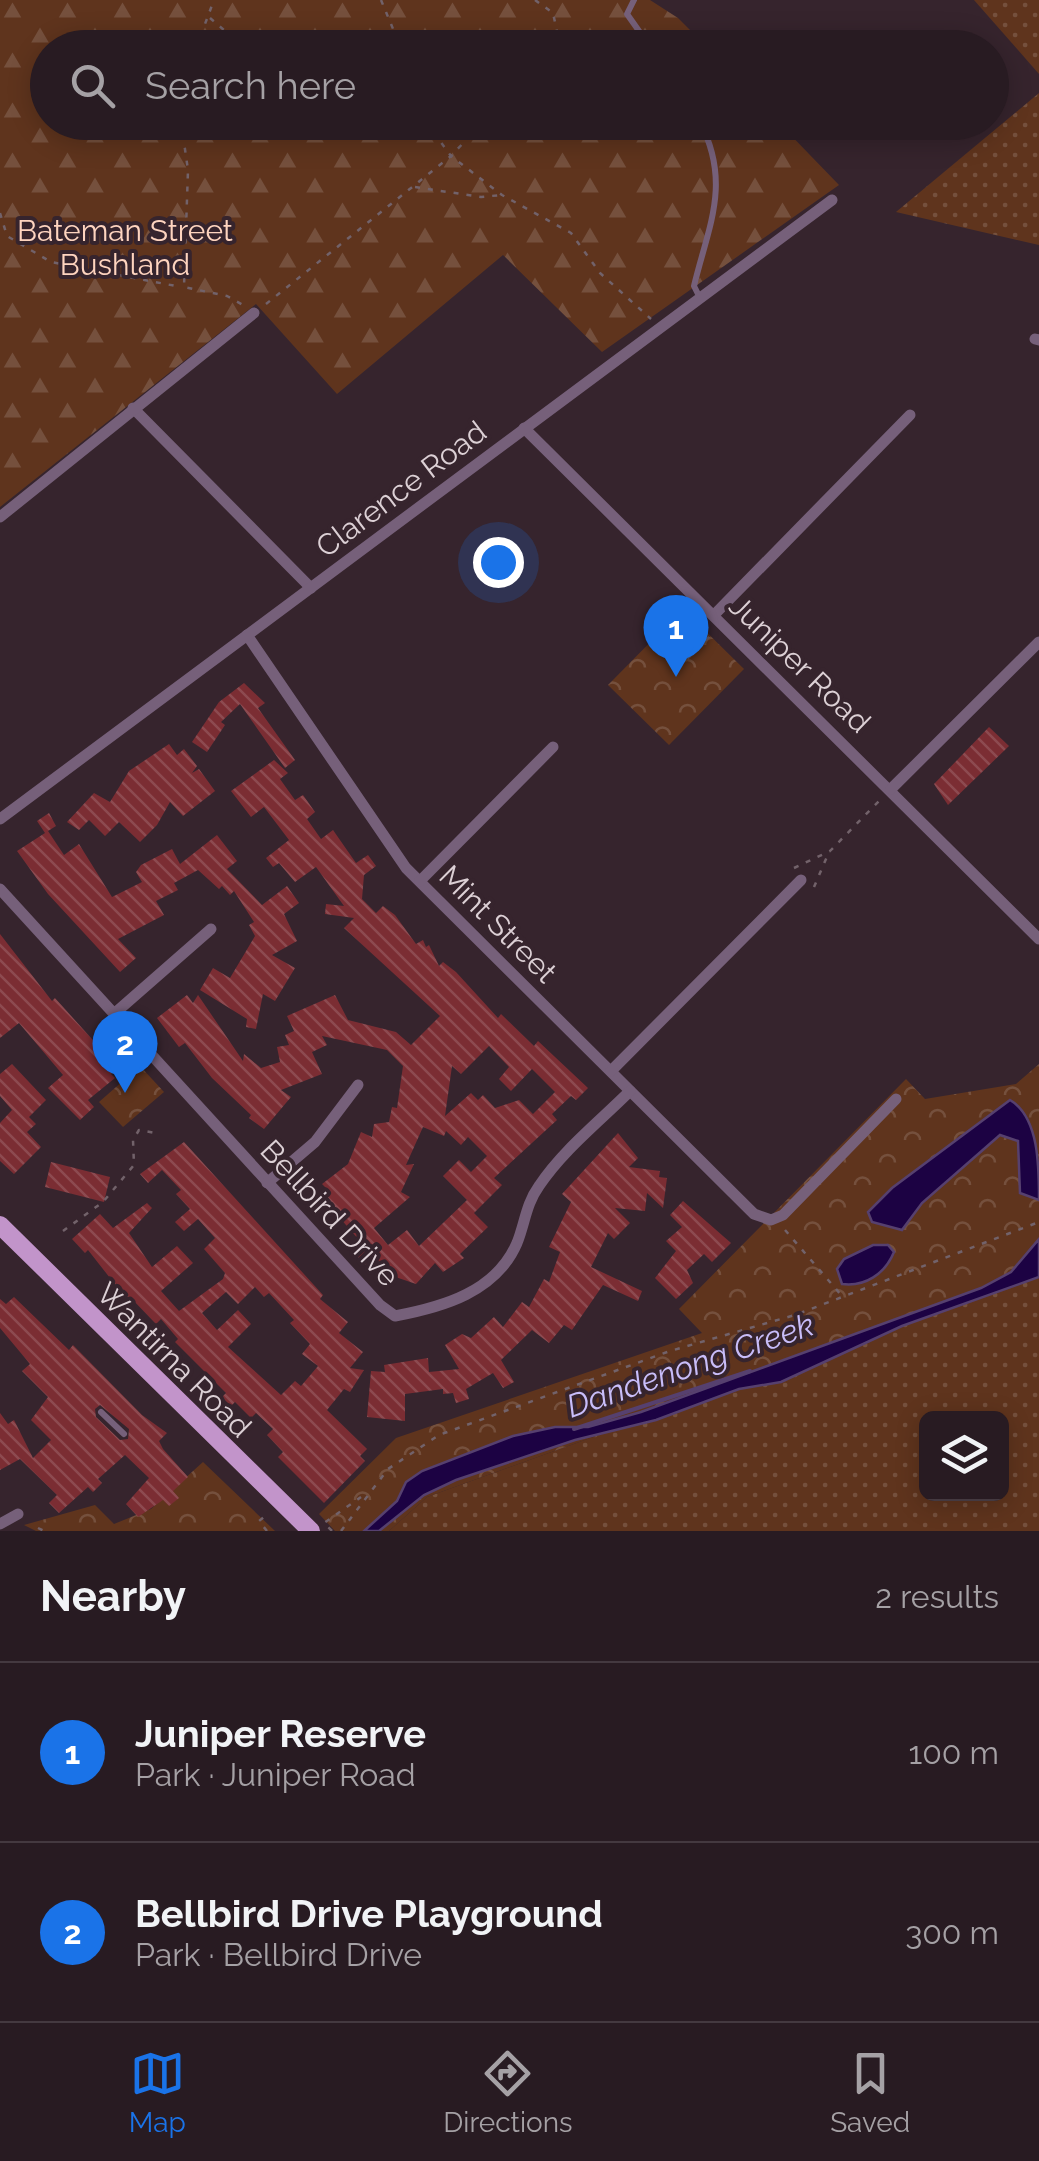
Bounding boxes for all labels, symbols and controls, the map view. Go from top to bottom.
search box [30,30,1009,140]
icon: search [65,58,120,113]
text: Search here [145,63,356,108]
park label: Bateman Street Bushland [17,213,233,282]
street label: Clarence Road [309,414,493,564]
your location [473,537,524,588]
street label: Juniper Road [722,588,878,740]
pin: 1 [644,594,708,677]
street label: Mint Street [432,858,564,990]
pin: 2 [92,1010,158,1093]
street label: Bellbird Drive [253,1133,407,1293]
street label: Wantirna Road [89,1275,259,1445]
water label: Dandenong Creek [561,1305,819,1425]
map controls [919,1411,1009,1501]
button: layers [919,1411,1009,1501]
text: Nearby [40,1572,186,1621]
text: 2 results [875,1578,999,1615]
text: Juniper Reserve [135,1711,426,1756]
text: 1 [65,1734,80,1771]
text: 100 m [909,1734,999,1771]
text: Park · Juniper Road [135,1756,416,1793]
text: Bellbird Drive Playground [135,1891,603,1936]
text: 2 [63,1914,82,1951]
text: 300 m [905,1914,999,1951]
text: Park · Bellbird Drive [135,1936,422,1973]
tab: Map [129,2046,186,2139]
tab: Directions [443,2046,573,2139]
tab: Saved [830,2046,910,2139]

